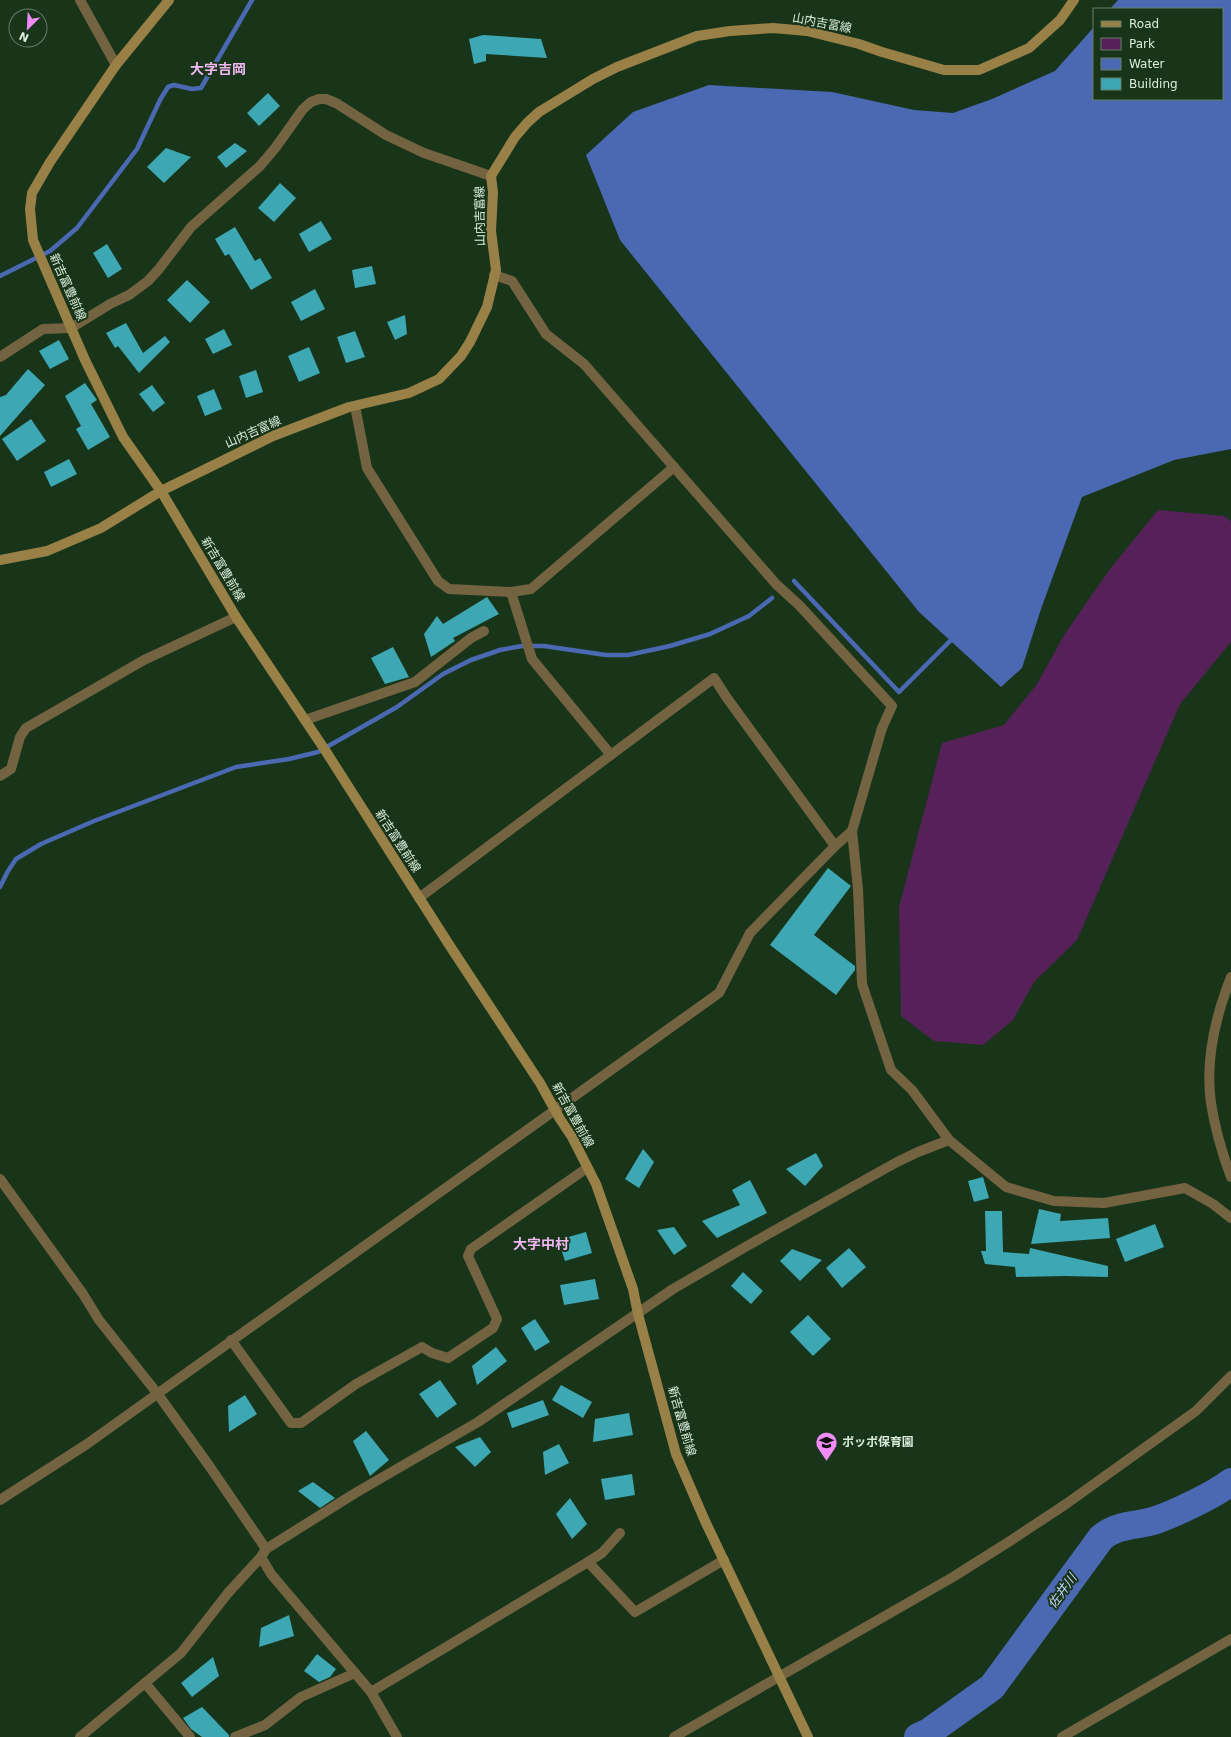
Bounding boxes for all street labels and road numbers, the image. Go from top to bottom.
street label: 山内吉富線 [791,10,853,36]
street label: 山内吉富線 [472,186,488,246]
street label: 新吉富豊前線 [47,251,89,323]
street label: 山内吉富線 [223,413,283,451]
street label: 新吉富豊前線 [198,535,248,603]
street label: 新吉富豊前線 [373,807,423,875]
street label: 新吉富豊前線 [549,1080,597,1150]
street label: 新吉富豊前線 [665,1384,699,1458]

